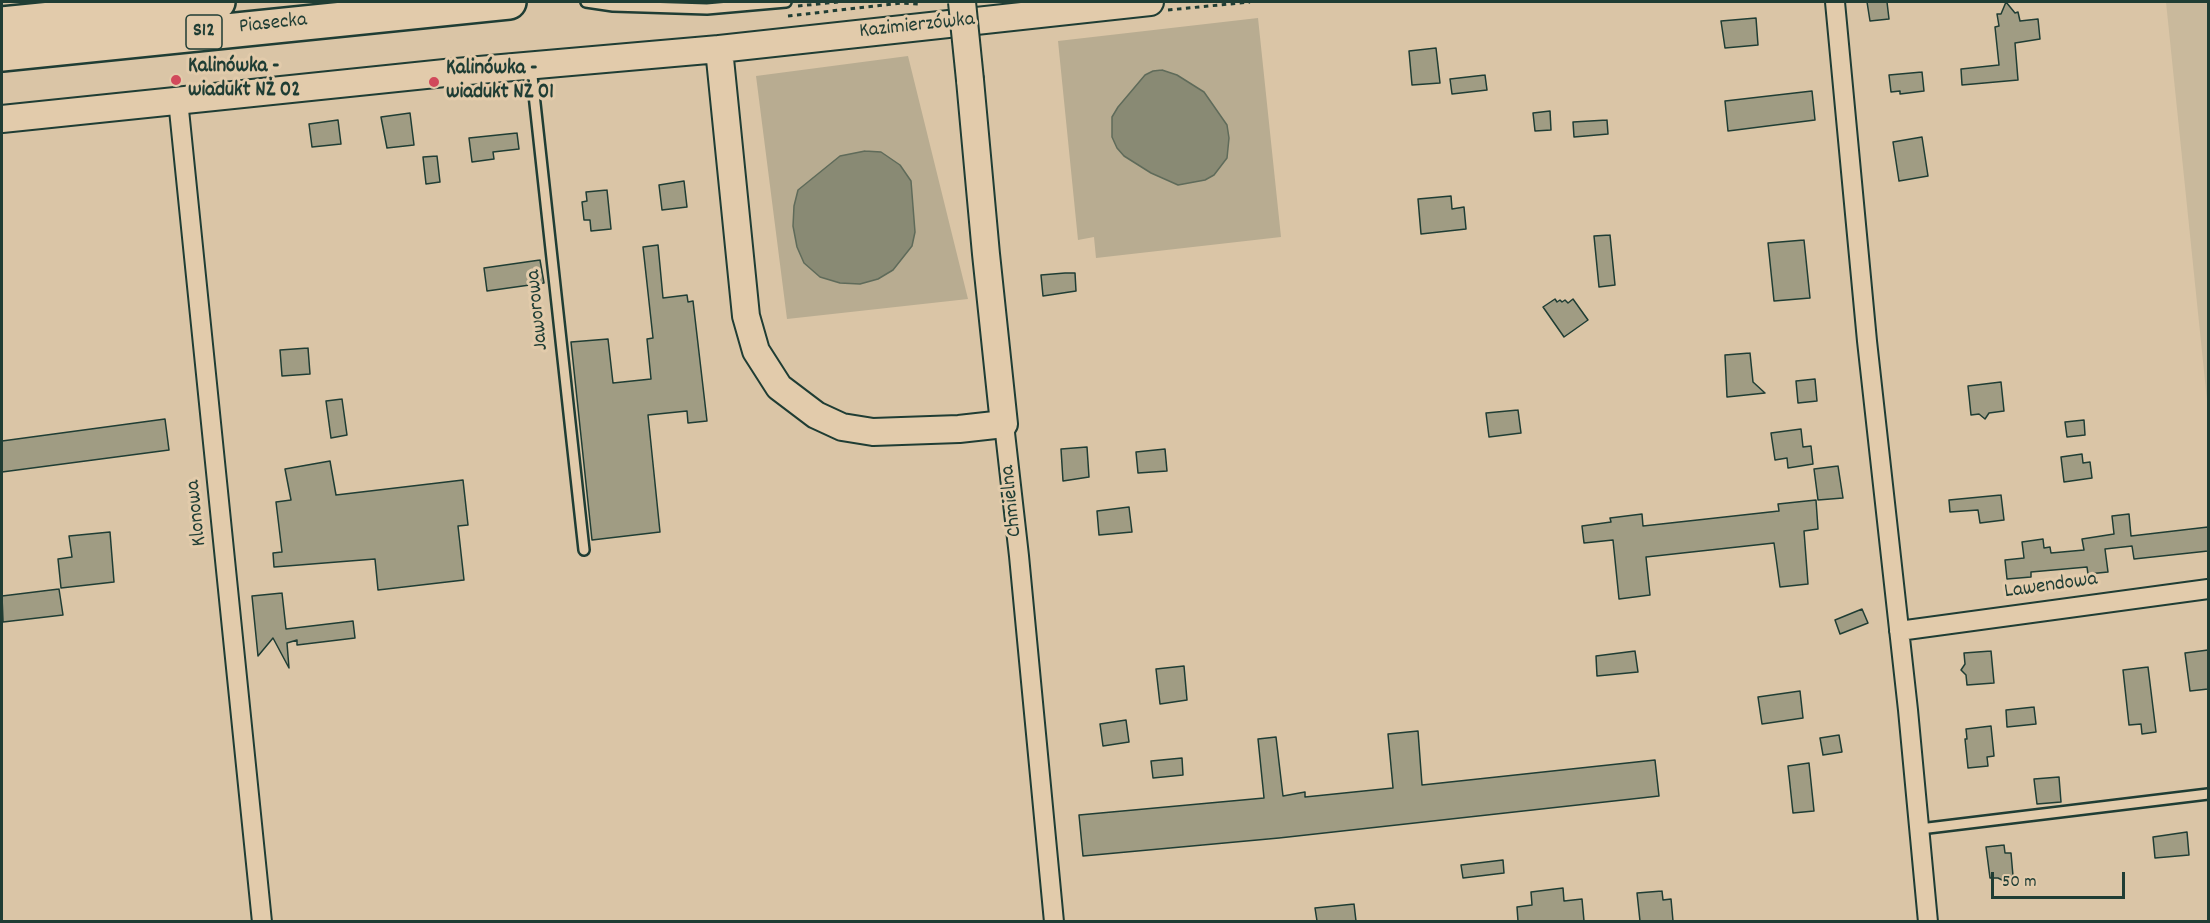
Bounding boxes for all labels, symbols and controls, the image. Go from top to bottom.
street label: Kazimierzówka [858,8,976,46]
street label: Piasecka [238,9,308,41]
road number: S12 [186,15,222,49]
place label: Kalinówka - wiadukt NŻ 02 [188,55,300,105]
place label: Kalinówka - wiadukt NŻ 01 [446,57,554,107]
marker: Kalinówka - wiadukt NŻ 02 [169,73,183,87]
marker: Kalinówka - wiadukt NŻ 01 [427,75,441,89]
street label: Jaworowa [522,268,556,352]
street label: Chmielna [997,464,1029,538]
street label: Klonowa [182,479,214,547]
street label: Lawendowa [2003,568,2099,606]
scale bar [1994,860,2128,898]
text: 50 m [2002,870,2037,895]

